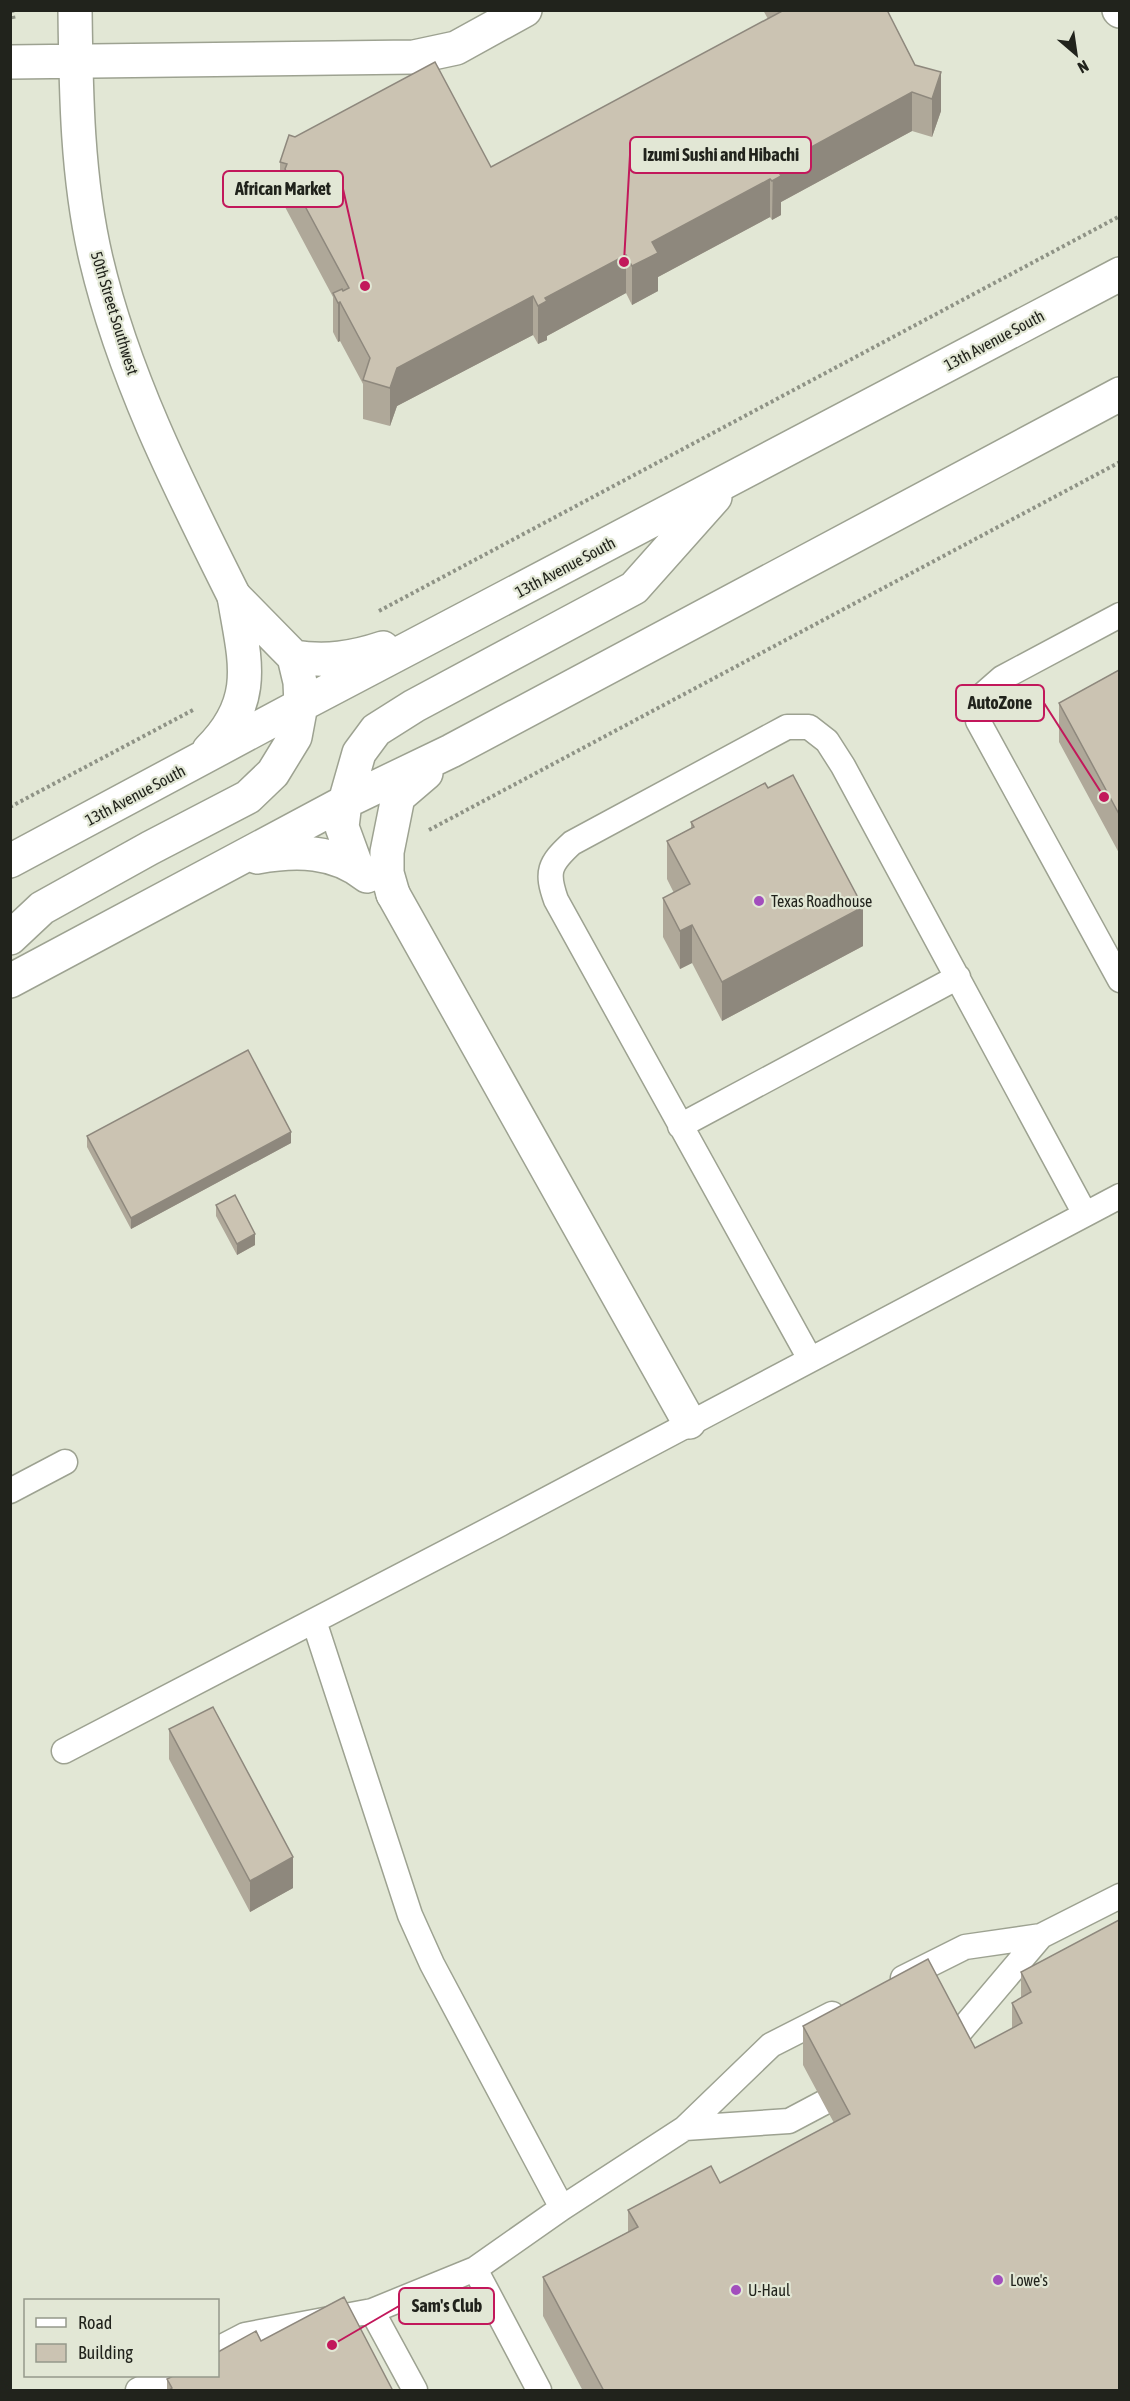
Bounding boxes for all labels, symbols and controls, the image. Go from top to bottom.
north arrow [1046,24,1106,84]
text: N [1075,57,1092,77]
callout: Izumi Sushi and Hibachi [630,137,811,173]
text: Izumi Sushi and Hibachi [643,144,799,165]
callout: African Market [223,171,343,207]
text: African Market [234,178,332,199]
street label: 50th Street Southwest [88,249,142,377]
street label: 13th Avenue South [941,306,1047,374]
street label: 13th Avenue South [512,533,618,601]
callout: AutoZone [956,685,1044,721]
text: AutoZone [967,692,1032,713]
street label: 13th Avenue South [82,761,188,829]
place label: Texas Roadhouse [771,892,872,910]
marker: Texas Roadhouse [752,894,766,908]
place label: Lowe's [1010,2271,1048,2289]
marker: Lowe's [991,2273,1005,2287]
place label: U-Haul [748,2281,791,2299]
marker: U-Haul [729,2283,743,2297]
callout: Sam's Club [399,2288,494,2324]
text: Sam's Club [412,2295,482,2316]
legend [24,2299,219,2377]
text: Road [78,2312,112,2333]
text: Building [78,2342,133,2363]

